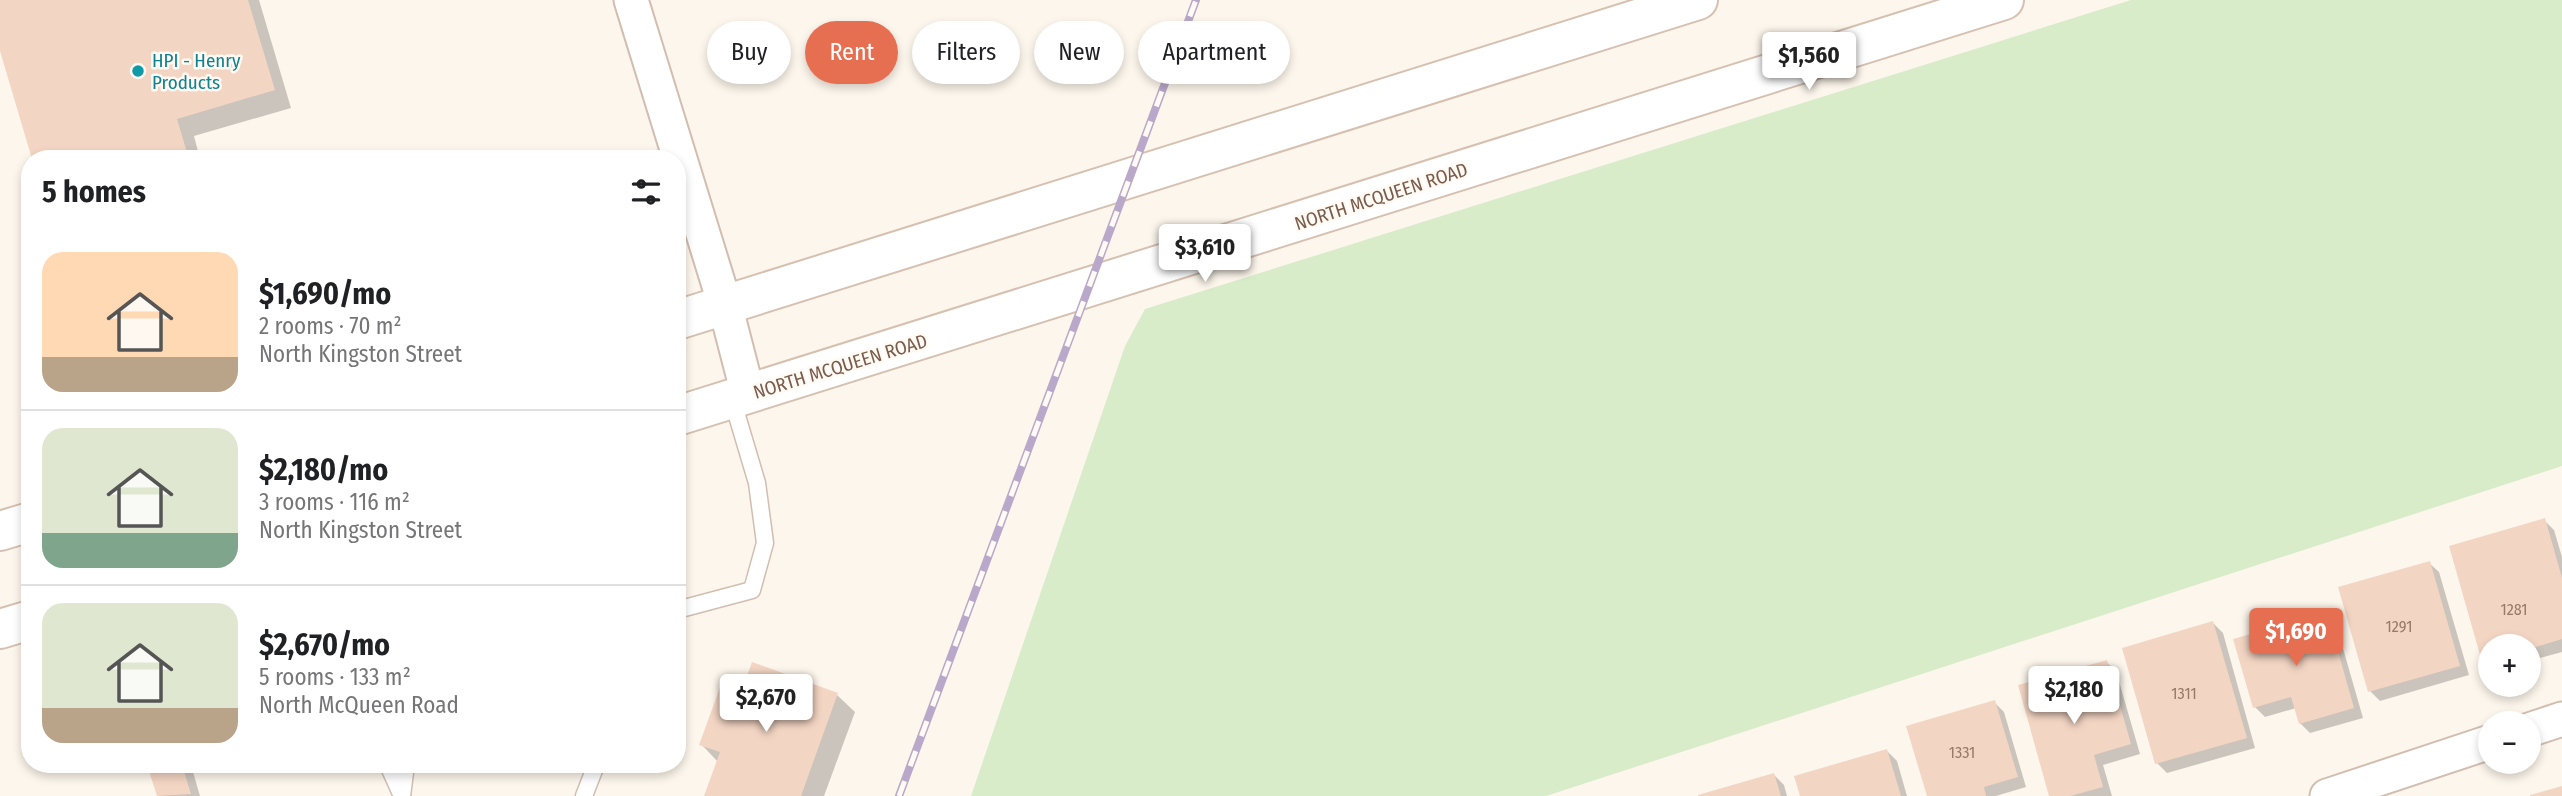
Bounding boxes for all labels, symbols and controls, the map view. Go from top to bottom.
chip: Buy [707,21,791,84]
chip: Rent [805,21,898,84]
chip: Filters [912,21,1020,84]
chip: New [1034,21,1124,84]
chip: Apartment [1138,21,1290,84]
pin: $1,560 [1752,32,1866,92]
text: $1,560 [1778,41,1840,69]
place label: HPI - Henry Products [152,49,241,94]
marker: HPI - Henry Products [130,63,146,79]
street label: NORTH MCQUEEN ROAD [1292,158,1471,235]
icon: filters [627,173,665,211]
text: 5 homes [42,174,146,210]
pin: $3,610 [1148,224,1262,284]
text: $3,610 [1175,233,1235,261]
text: $1,690/mo [259,276,391,312]
icon: home [98,280,182,364]
text: 2 rooms · 70 m² [259,312,402,340]
street label: NORTH MCQUEEN ROAD [750,329,930,404]
text: North Kingston Street [259,340,462,368]
text: $2,180/mo [259,452,388,488]
icon: home [98,456,182,540]
text: 3 rooms · 116 m² [259,488,410,516]
text: North Kingston Street [259,516,462,544]
house number: 1281 [2500,600,2528,619]
pin: $1,690 [2239,608,2353,668]
text: $1,690 [2265,617,2327,645]
house number: 1291 [2386,617,2412,636]
text: $2,670/mo [259,627,390,663]
icon: home [98,631,182,715]
map controls [2478,634,2541,774]
button: + [2478,634,2541,697]
text: 5 rooms · 133 m² [259,663,411,691]
pin: $2,180 [2017,666,2131,726]
pin: $2,670 [709,674,823,734]
text: $2,180 [2044,675,2104,703]
text: $2,670 [736,683,796,711]
house number: 1311 [2171,684,2197,703]
text: North McQueen Road [259,691,459,719]
button: − [2478,711,2541,774]
house number: 1331 [1949,743,1975,762]

